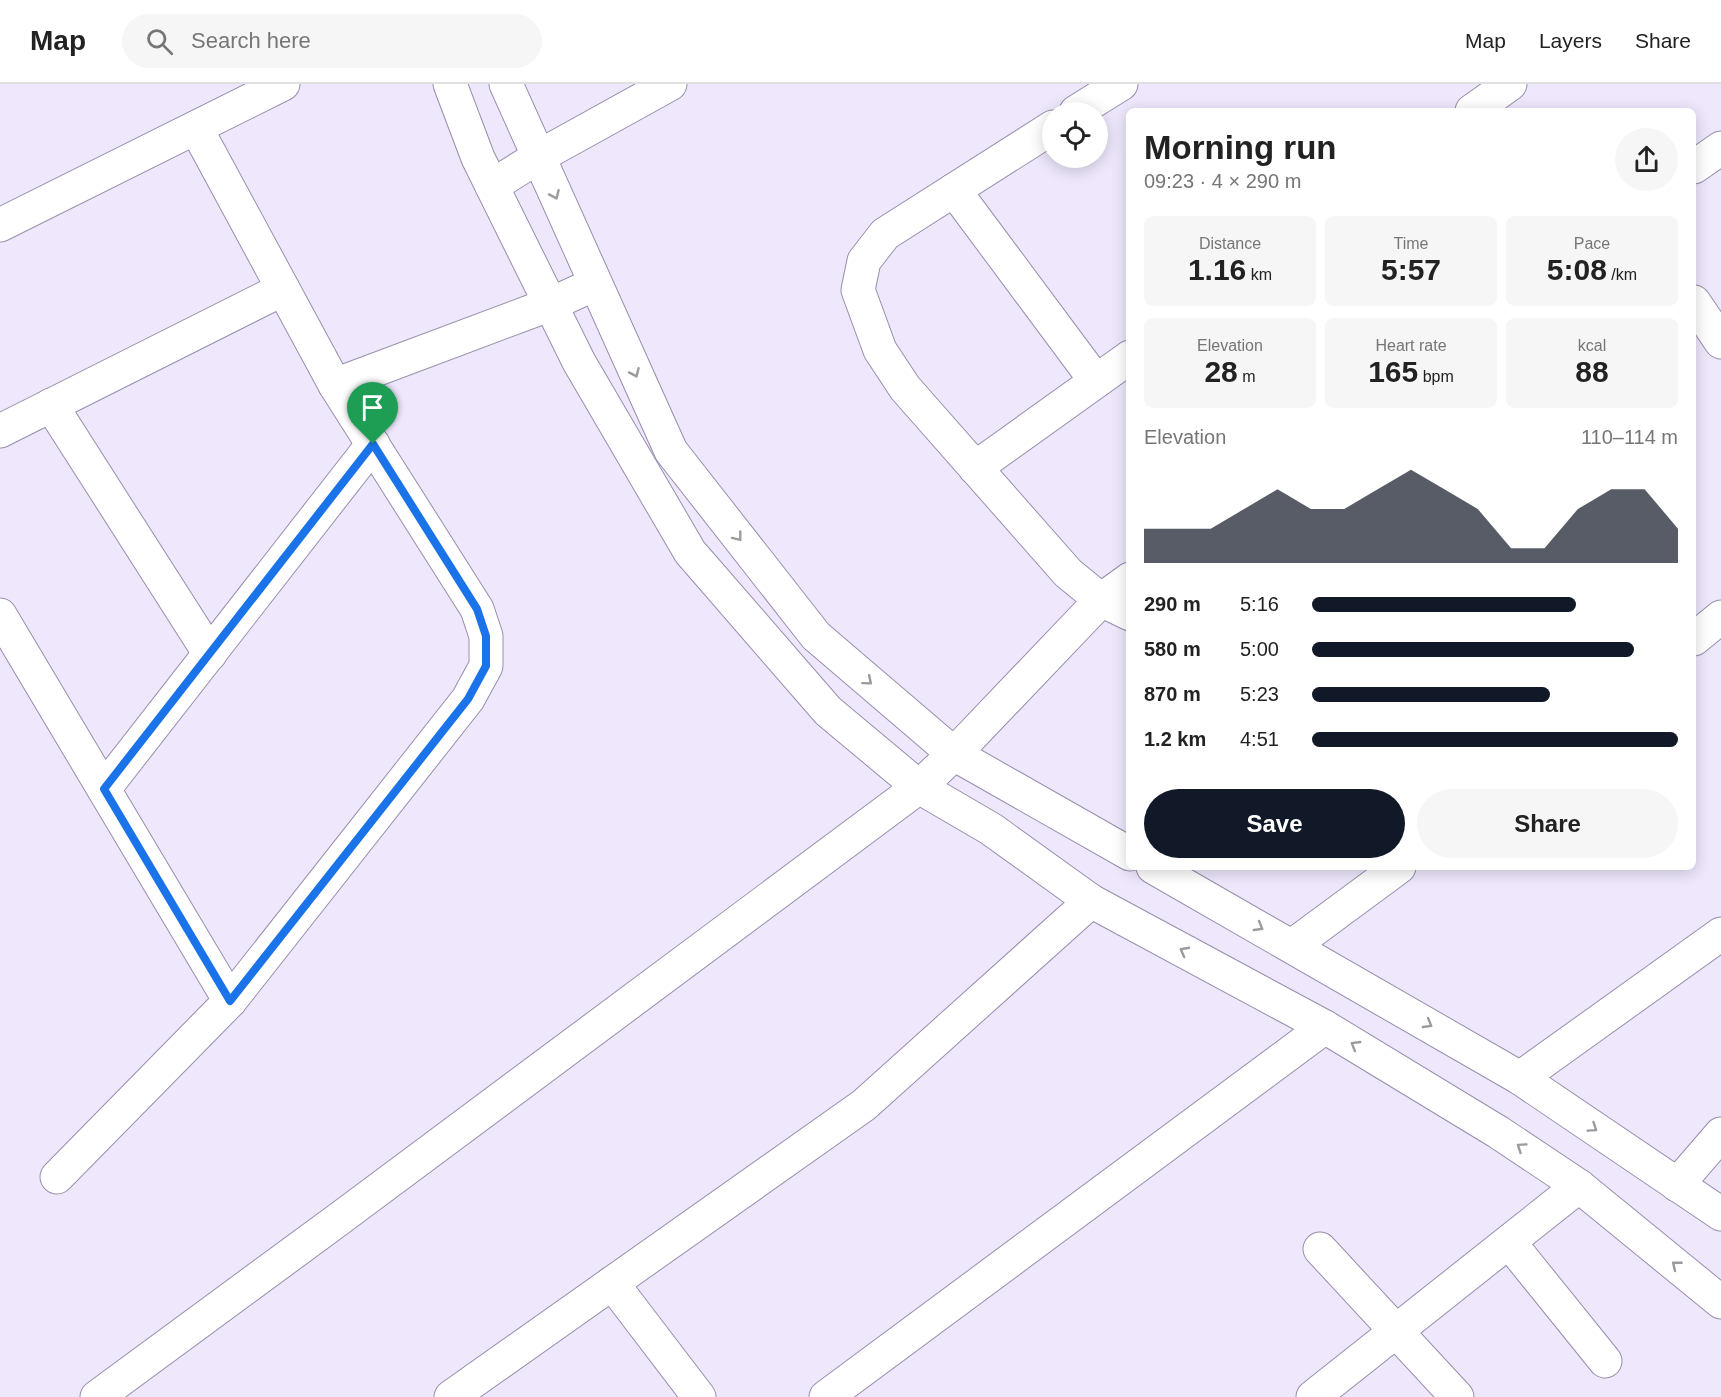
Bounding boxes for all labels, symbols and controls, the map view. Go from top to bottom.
search box [122,14,542,68]
text: Map [30,25,86,56]
icon: search [143,25,176,58]
text: Search here [191,28,311,53]
text: Map [1465,29,1506,52]
text: Layers [1539,29,1602,52]
text: Share [1635,29,1691,52]
map controls [1042,102,1108,168]
button: locate [1042,102,1108,168]
button: share [1615,128,1678,191]
text: Morning run [1144,129,1336,166]
text: 09:23 · 4 × 290 m [1144,170,1301,192]
one-way arrow [548,189,560,200]
text: Distance [1199,235,1261,252]
text: Time [1394,235,1428,252]
text: Pace [1574,235,1610,252]
text: 1.16 [1188,253,1246,286]
text: 5:57 [1381,253,1441,286]
text: 5:08 [1547,253,1607,286]
text: km [1246,266,1272,283]
text: /km [1607,266,1637,283]
text: Elevation [1197,337,1263,354]
text: Heart rate [1375,337,1447,354]
text: kcal [1578,337,1606,354]
text: 28 [1204,355,1238,388]
text: 165 [1368,355,1418,388]
text: 88 [1575,355,1609,388]
one-way arrow [628,366,640,377]
text: m [1238,368,1256,385]
text: bpm [1418,368,1454,385]
pin [347,382,398,444]
icon: arrive [356,391,389,424]
text: Elevation [1144,426,1226,448]
text: 110–114 m [1581,426,1678,448]
one-way arrow [730,530,741,541]
text: 290 m [1144,593,1201,615]
text: 5:16 [1240,593,1279,615]
text: 580 m [1144,638,1201,660]
text: 5:00 [1240,638,1279,660]
one-way arrow [861,674,872,685]
text: 870 m [1144,683,1201,705]
text: 5:23 [1240,683,1279,705]
text: 1.2 km [1144,728,1206,750]
text: 4:51 [1240,728,1279,750]
button: Save [1144,789,1405,858]
button: Share [1417,789,1678,858]
one-way arrow [1253,920,1263,931]
one-way arrow [1180,947,1190,958]
one-way arrow [1422,1017,1432,1029]
one-way arrow [1351,1041,1361,1052]
one-way arrow [1586,1121,1597,1132]
one-way arrow [1517,1143,1528,1154]
one-way arrow [1672,1262,1683,1273]

